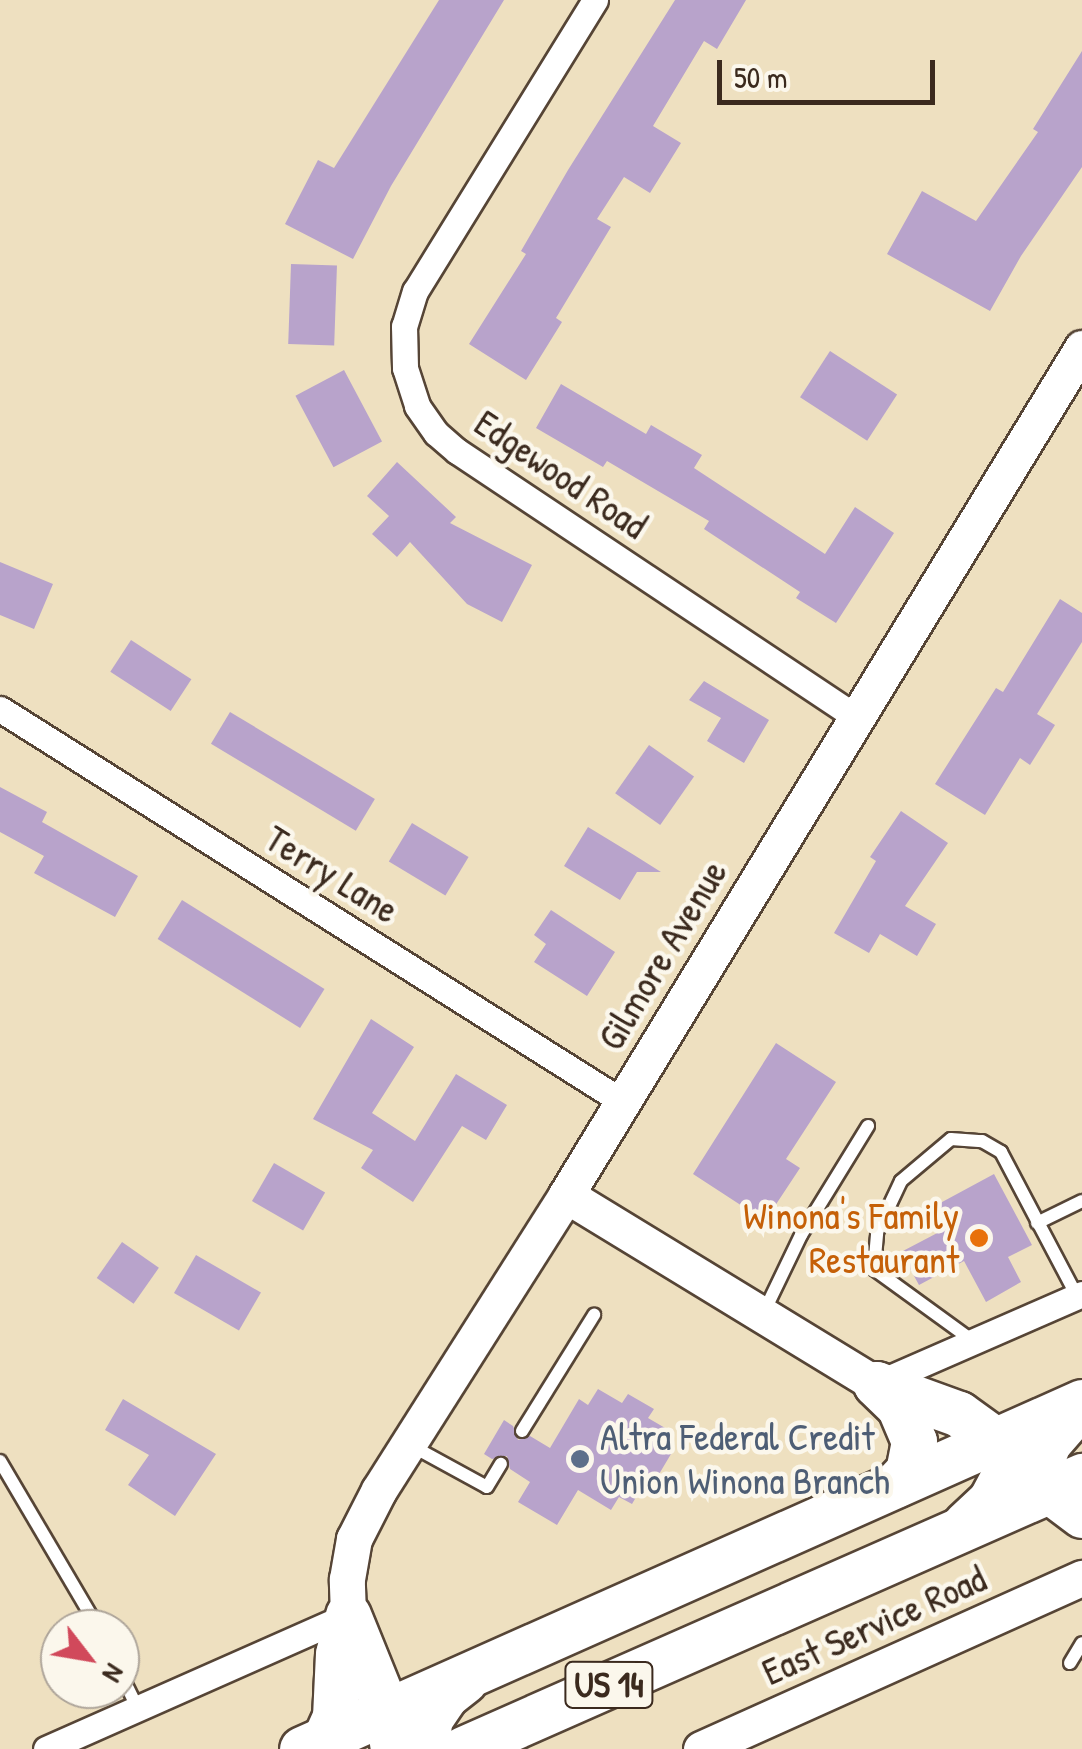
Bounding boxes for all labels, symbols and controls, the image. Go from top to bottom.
scale bar [722,40,940,102]
text: 50 m [734,57,787,97]
street label: Edgewood Road [466,400,656,548]
street label: Terry Lane [257,815,407,933]
street label: Gilmore Avenue [588,852,736,1058]
place label: Winona's Family Restaurant [743,1193,959,1282]
marker: Winona's Family Restaurant [968,1227,990,1249]
place label: Altra Federal Credit Union Winona Branch [600,1414,890,1504]
marker: Altra Federal Credit Union Winona Branch [569,1448,591,1470]
street label: East Service Road [755,1555,993,1695]
north arrow [40,1609,140,1709]
road number: US 14 [564,1655,654,1715]
text: N [94,1657,134,1690]

